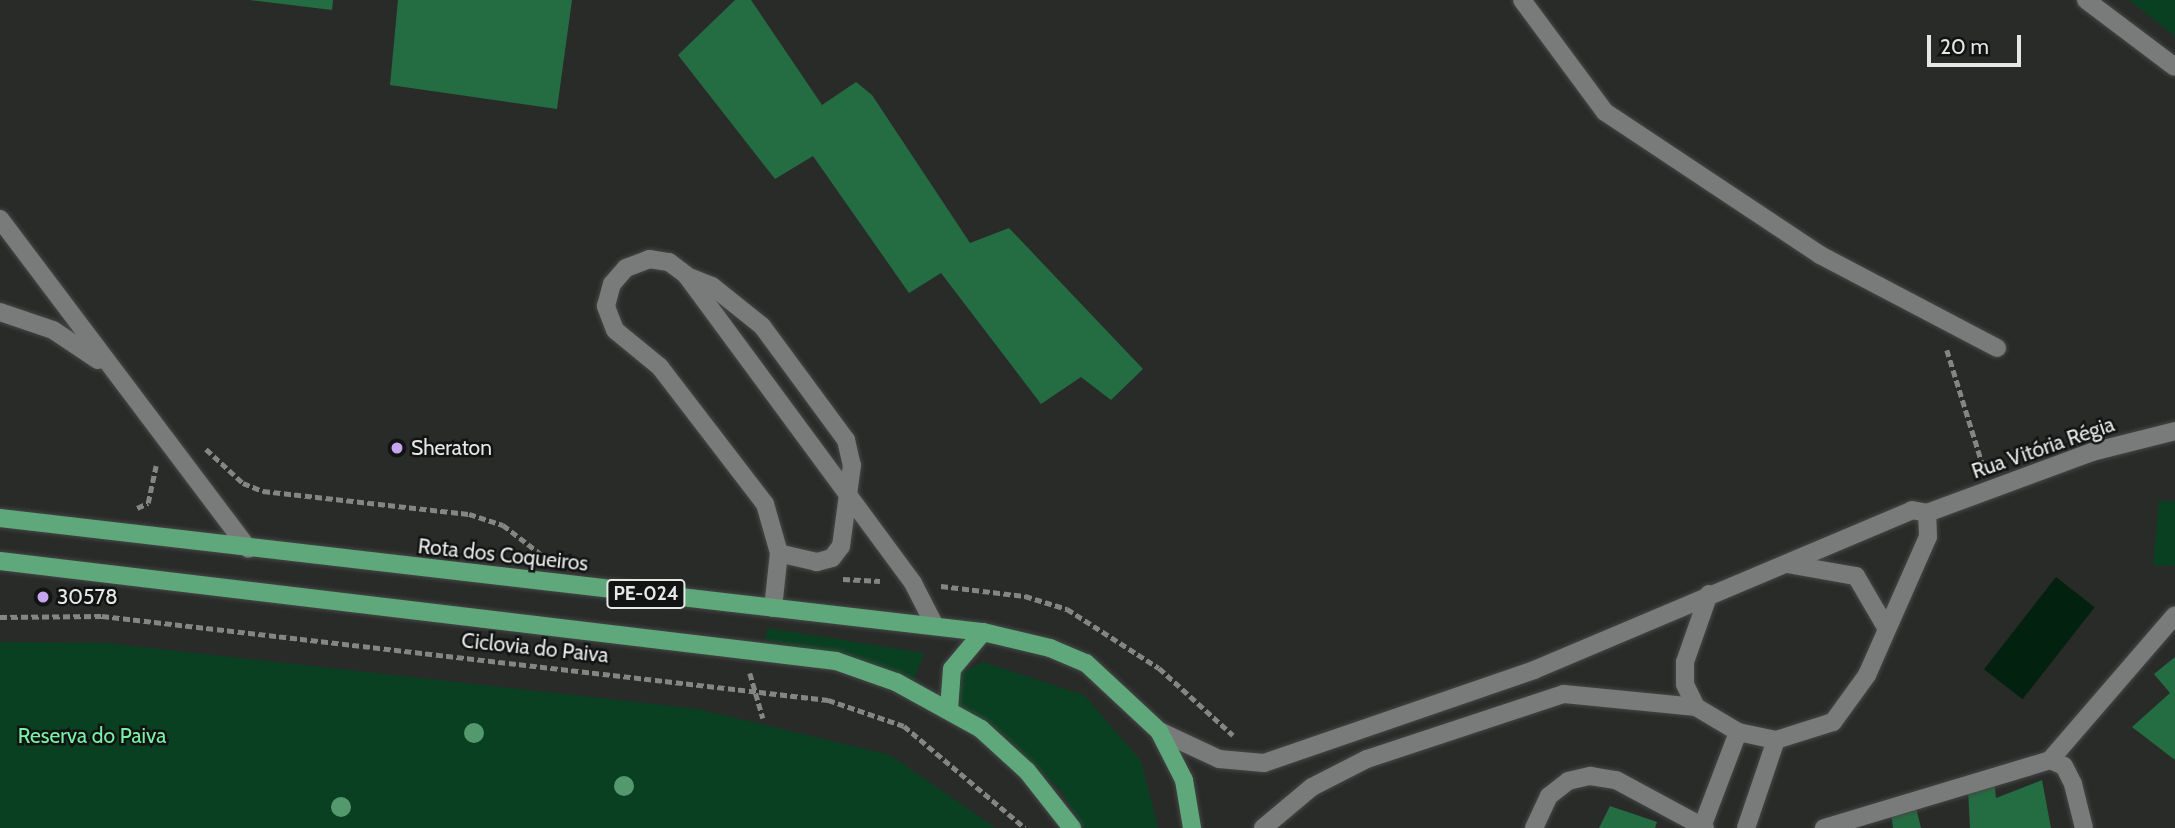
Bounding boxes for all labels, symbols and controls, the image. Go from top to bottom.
scale bar [1930,21,2024,65]
text: 20 m [1940,34,1989,59]
street label: Rua Vitória Régia [1968,412,2118,484]
place label: Sheraton [411,435,492,461]
marker: Sheraton [389,440,405,456]
street label: Rota dos Coqueiros [417,534,589,576]
road number: PE-024 [606,579,686,610]
place label: 30578 [57,584,118,610]
marker: 30578 [35,589,51,605]
street label: Ciclovia do Paiva [460,628,610,668]
park label: Reserva do Paiva [18,723,166,749]

